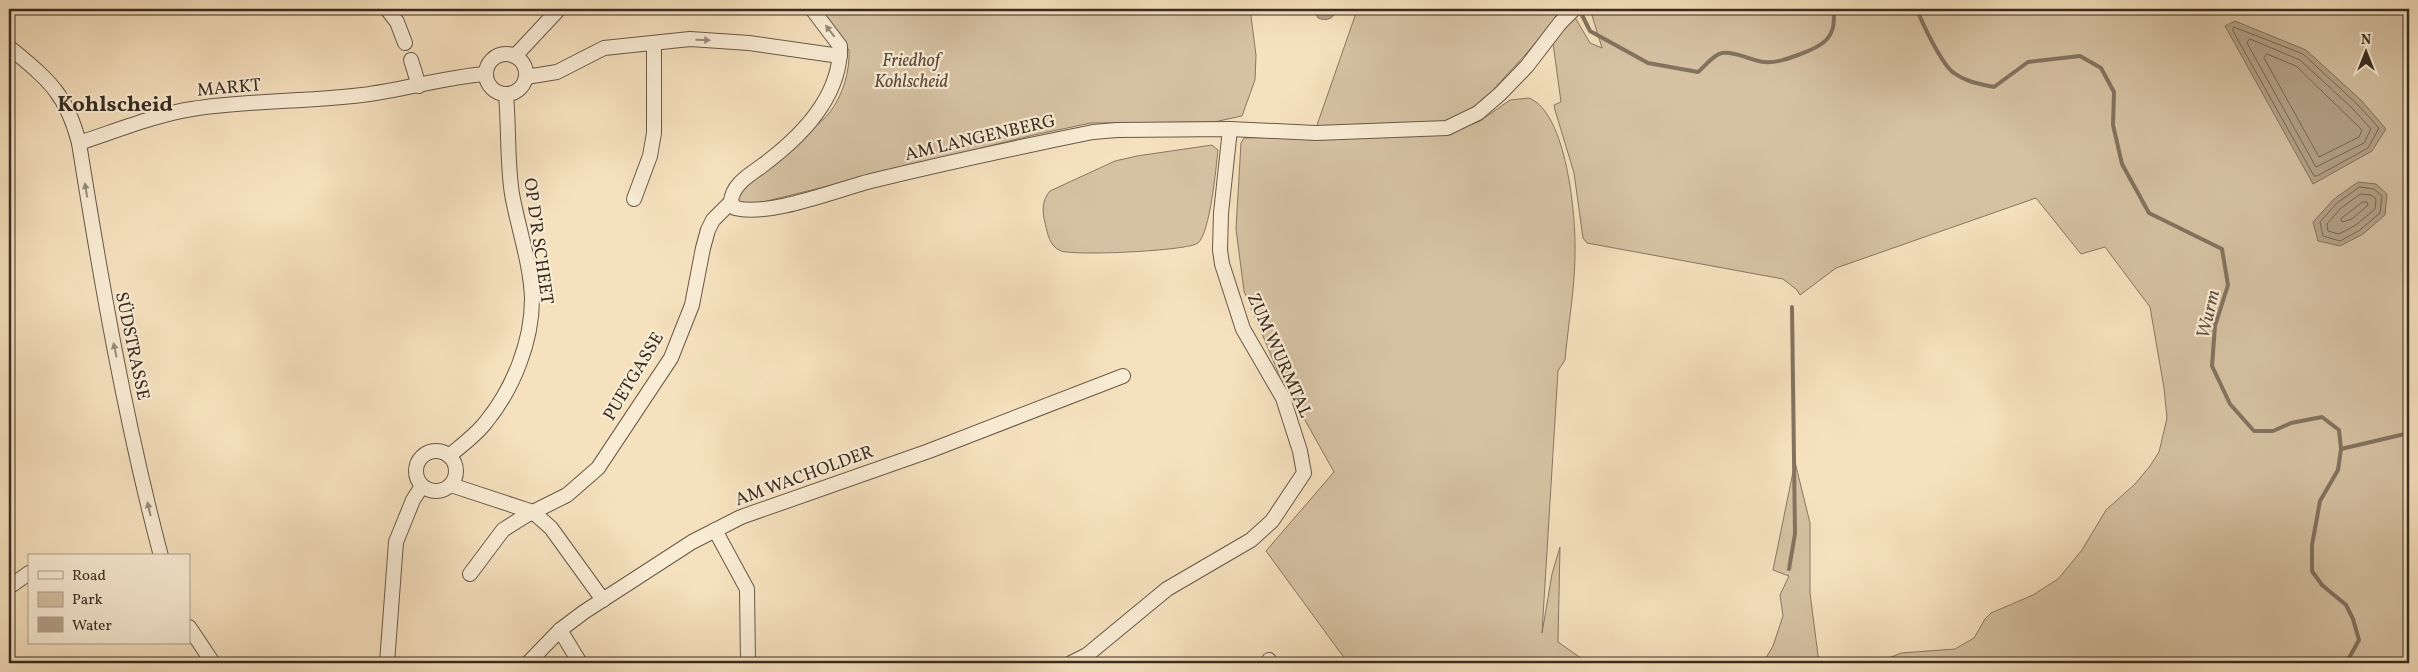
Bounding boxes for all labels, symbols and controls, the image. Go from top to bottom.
one-way arrow [824,25,835,38]
north arrow [2340,28,2390,78]
text: N [2361,31,2371,50]
one-way arrow [695,36,711,44]
park label: Friedhof Kohlscheid [874,49,948,95]
street label: MARKT [196,73,263,104]
district label: Kohlscheid [57,90,173,121]
street label: AM LANGENBERG [903,109,1058,168]
street label: OP D’R SCHEET [516,176,559,306]
one-way arrow [82,181,90,197]
water label: Wurm [2191,288,2227,341]
street label: ZUM WURMTAL [1240,289,1317,422]
street label: SÜDSTRASSE [108,290,155,403]
street label: PUETGASSE [598,328,671,426]
one-way arrow [111,342,119,357]
street label: AM WACHOLDER [732,440,877,513]
one-way arrow [145,501,153,516]
legend [28,554,190,644]
text: Road [72,566,106,587]
text: Park [72,590,103,611]
text: Water [72,616,112,637]

